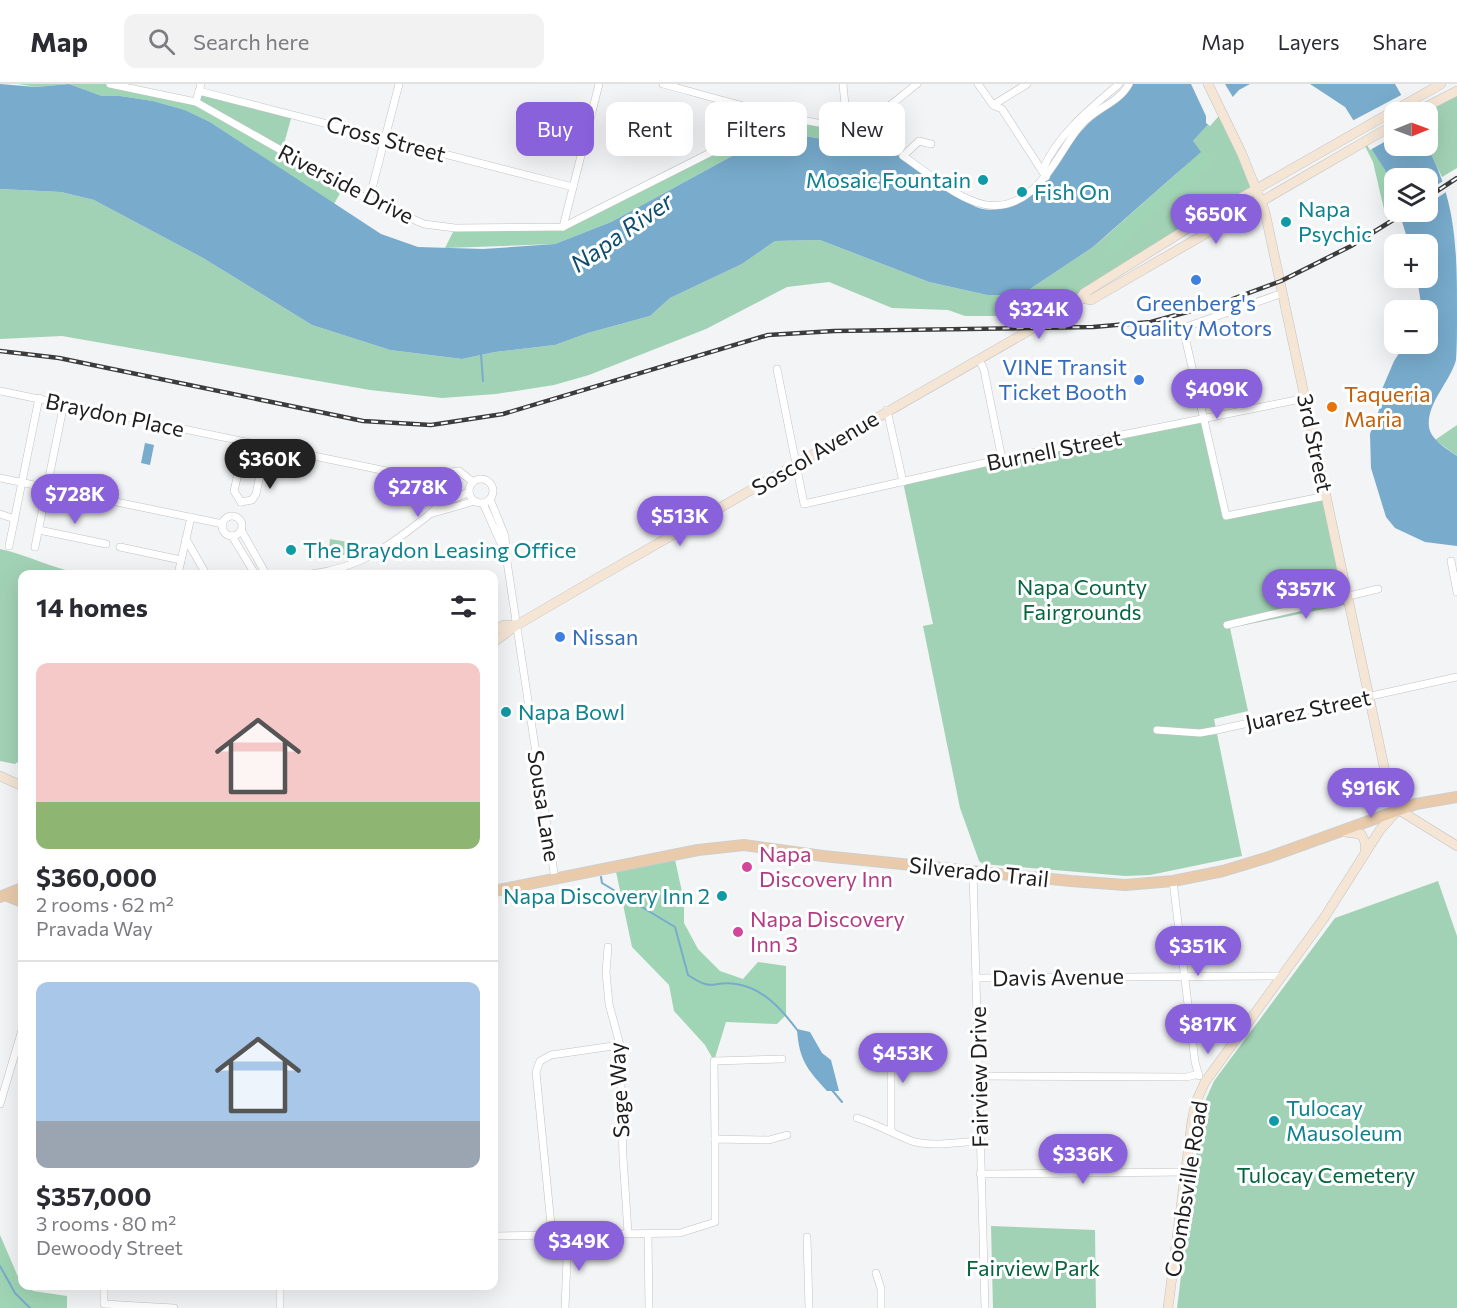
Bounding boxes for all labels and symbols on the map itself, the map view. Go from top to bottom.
north arrow [1384,102,1438,156]
street label: Cross Street [323,110,449,167]
street label: Riverside Drive [274,138,419,229]
place label: Mosaic Fountain [806,166,971,193]
marker: Mosaic Fountain [976,173,990,187]
place label: Fish On [1034,178,1110,205]
water label: Napa River [564,185,679,278]
marker: Fish On [1015,185,1029,199]
pin: $650K [1174,194,1258,245]
place label: Napa Psychic [1298,195,1372,247]
marker: Napa Psychic [1279,215,1293,229]
marker: Greenberg's Quality Motors [1189,273,1203,287]
pin: $324K [997,289,1081,340]
place label: Greenberg's Quality Motors [1120,289,1272,341]
place label: VINE Transit Ticket Booth [998,353,1127,405]
pin: $409K [1175,369,1259,420]
marker: VINE Transit Ticket Booth [1132,373,1146,387]
place label: Taqueria Maria [1344,380,1430,432]
street label: Braydon Place [43,387,187,442]
street label: 3rd Street [1292,391,1339,495]
marker: Taqueria Maria [1325,400,1339,414]
street label: Soscol Avenue [746,404,883,501]
street label: Burnell Street [984,423,1124,476]
pin: $360K [228,439,312,490]
pin: $278K [376,467,460,518]
pin: $728K [33,474,117,525]
pin: $513K [638,496,722,547]
place label: The Braydon Leasing Office [303,536,576,563]
marker: The Braydon Leasing Office [284,543,298,557]
pin: $357K [1264,569,1348,620]
park label: Napa County Fairgrounds [1017,573,1147,625]
place label: Nissan [572,623,638,650]
marker: Nissan [553,630,567,644]
street label: Juarez Street [1243,683,1373,736]
place label: Napa Bowl [518,698,625,725]
marker: Napa Bowl [499,705,513,719]
street label: Sousa Lane [522,748,567,864]
pin: $916K [1329,768,1413,819]
place label: Napa Discovery Inn [759,840,893,892]
street label: Silverado Trail [908,851,1050,892]
marker: Napa Discovery Inn [740,860,754,874]
place label: Napa Discovery Inn 2 [503,882,710,909]
marker: Napa Discovery Inn 2 [715,889,729,903]
place label: Napa Discovery Inn 3 [750,905,905,957]
marker: Napa Discovery Inn 3 [731,925,745,939]
pin: $351K [1156,926,1240,977]
street label: Davis Avenue [992,962,1124,991]
pin: $817K [1166,1004,1250,1055]
street label: Fairview Drive [964,1006,993,1148]
pin: $453K [861,1033,945,1084]
street label: Sage Way [603,1041,634,1139]
place label: Tulocay Mausoleum [1286,1094,1402,1146]
street label: Coombsville Road [1158,1099,1213,1279]
marker: Tulocay Mausoleum [1267,1114,1281,1128]
pin: $336K [1041,1134,1125,1185]
park label: Tulocay Cemetery [1237,1161,1415,1188]
pin: $349K [537,1221,621,1272]
park label: Fairview Park [966,1254,1100,1281]

